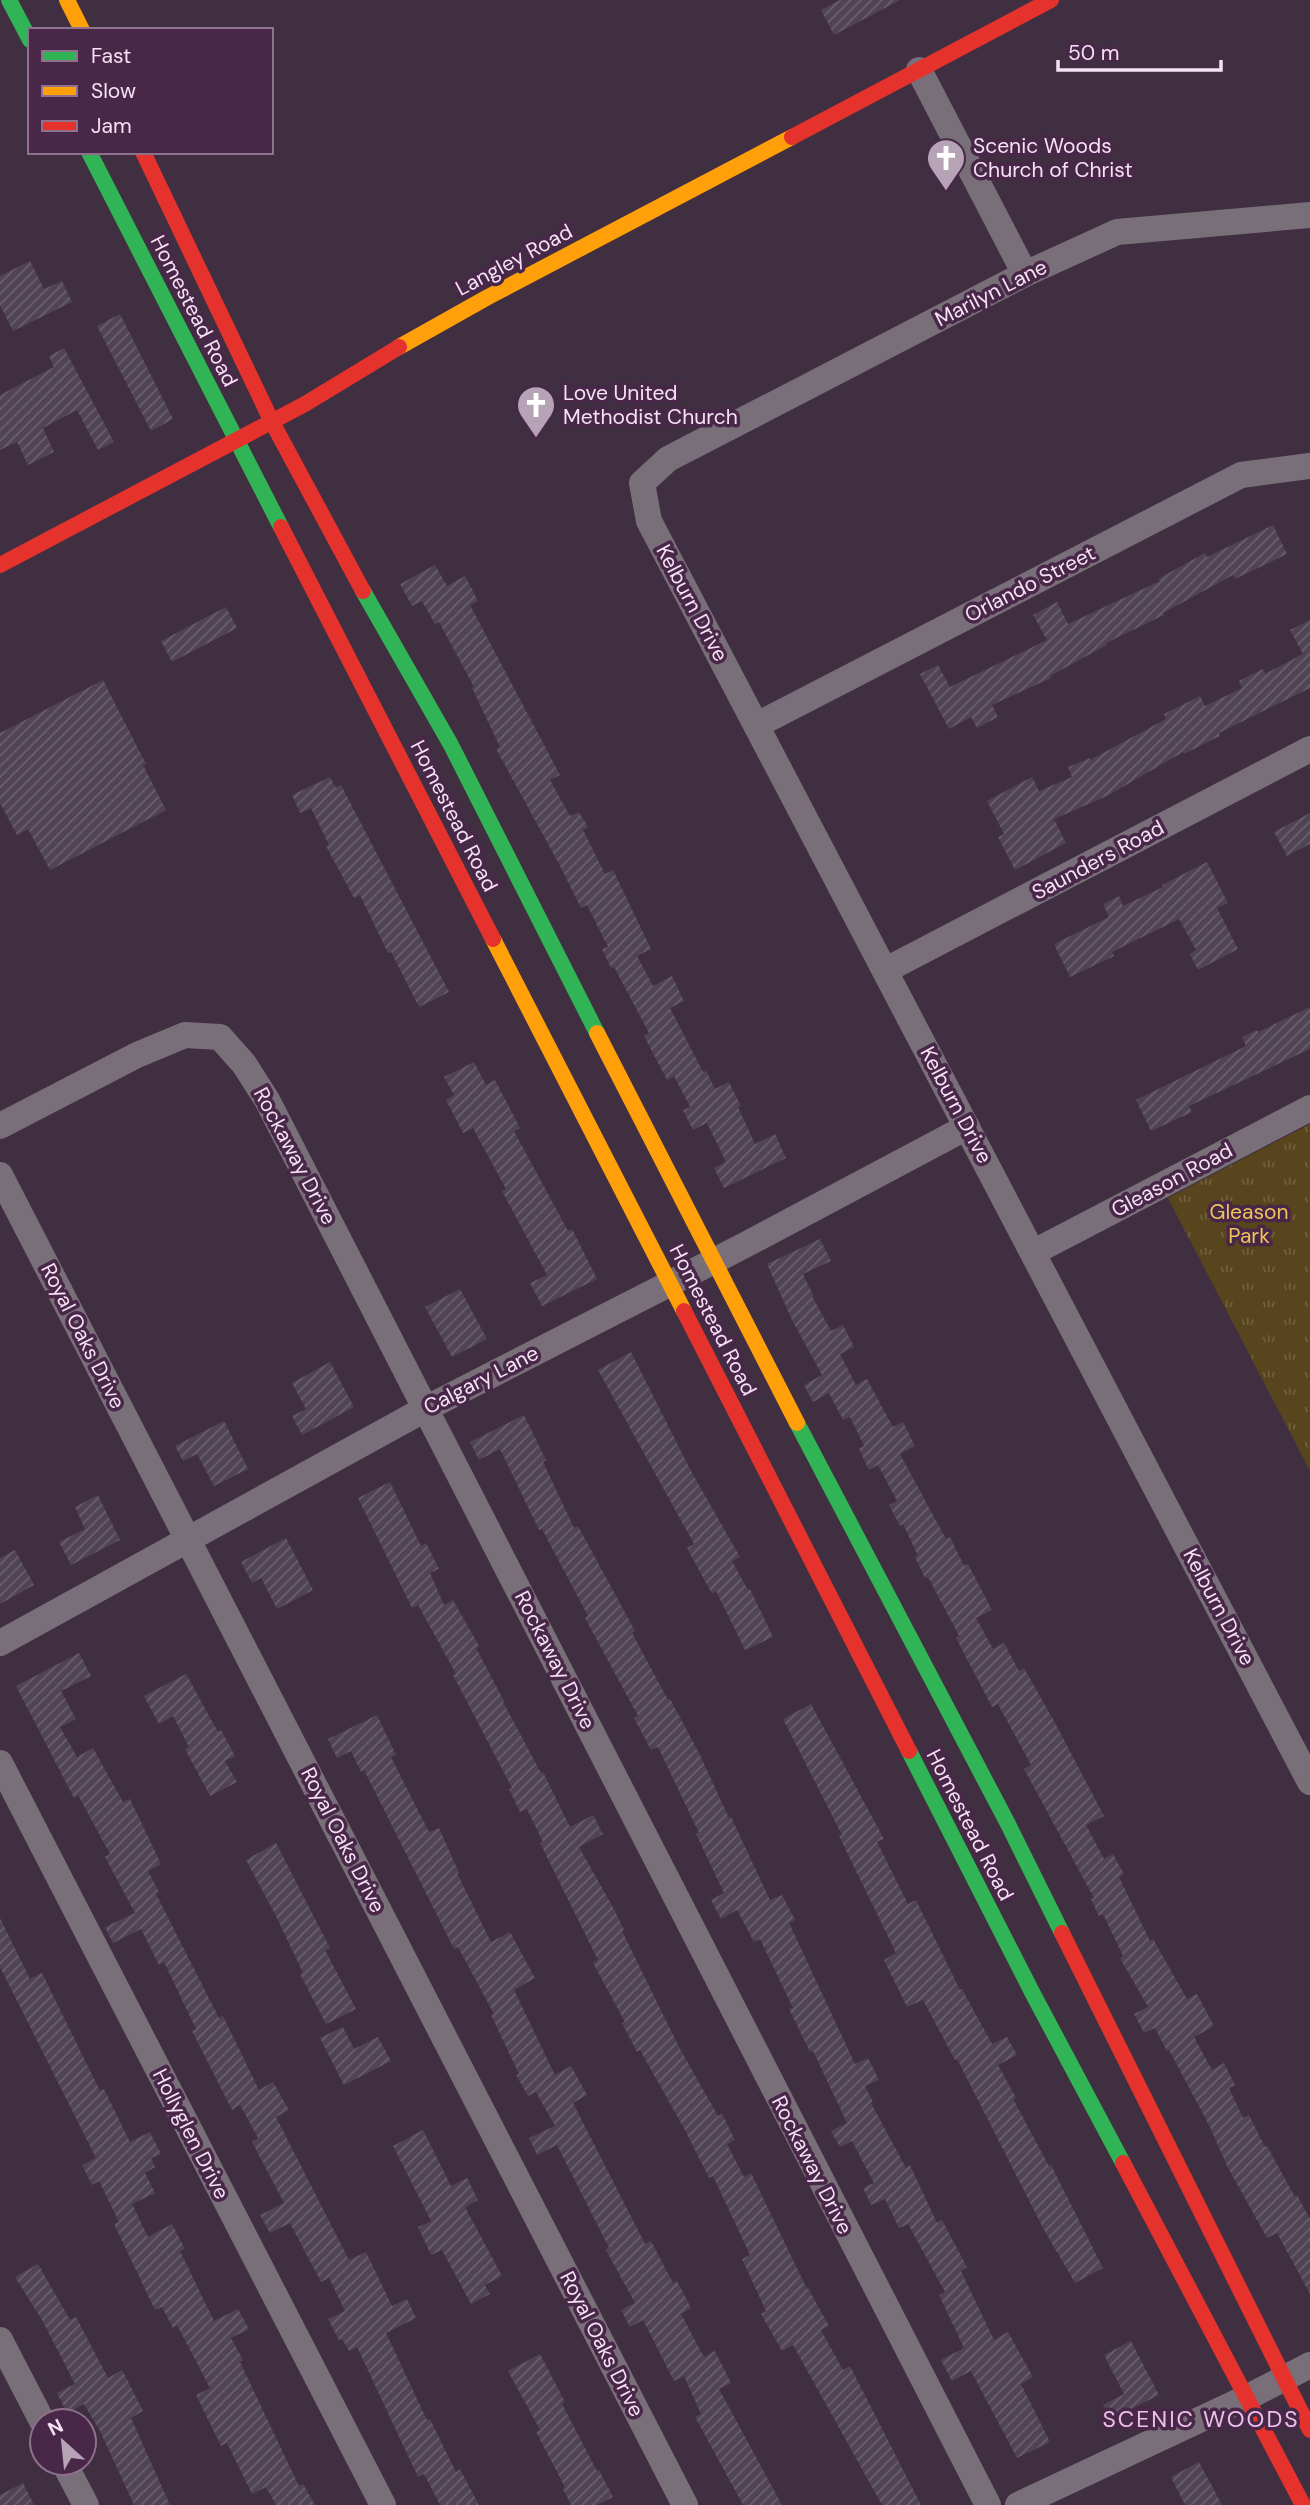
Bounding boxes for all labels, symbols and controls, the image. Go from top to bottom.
legend [28,28,273,154]
scale bar [1058,28,1221,72]
text: 50 m [1068,39,1119,67]
text: Fast [91,42,131,70]
text: Slow [91,77,136,105]
text: Jam [91,112,132,140]
place label: Scenic Woods Church of Christ [973,132,1133,184]
church icon: Scenic Woods Church of Christ [925,137,967,192]
street label: Langley Road [451,217,577,303]
street label: Homestead Road [144,231,244,391]
street label: Marilyn Lane [930,253,1052,333]
place label: Love United Methodist Church [563,379,738,431]
church icon: Love United Methodist Church [515,384,557,439]
street label: Orlando Street [960,539,1100,629]
street label: Kelburn Drive [649,540,735,666]
street label: Homestead Road [404,736,504,896]
street label: Saunders Road [1027,813,1169,907]
street label: Kelburn Drive [913,1042,999,1168]
street label: Rockaway Drive [247,1082,343,1230]
street label: Gleason Road [1106,1136,1238,1224]
park label: Gleason Park [1209,1198,1289,1250]
street label: Homestead Road [663,1240,763,1400]
street label: Royal Oaks Drive [34,1259,132,1414]
street label: Calgary Lane [419,1339,543,1421]
street label: Kelburn Drive [1176,1544,1262,1670]
street label: Rockaway Drive [508,1586,602,1734]
street label: Homestead Road [920,1745,1020,1905]
street label: Royal Oaks Drive [294,1763,392,1918]
street label: Hollyglen Drive [146,2064,236,2204]
street label: Rockaway Drive [765,2091,859,2239]
street label: Royal Oaks Drive [553,2267,651,2422]
district label: SCENIC WOODS [1102,2404,1300,2434]
north arrow [28,2407,98,2477]
text: N [44,2413,67,2442]

